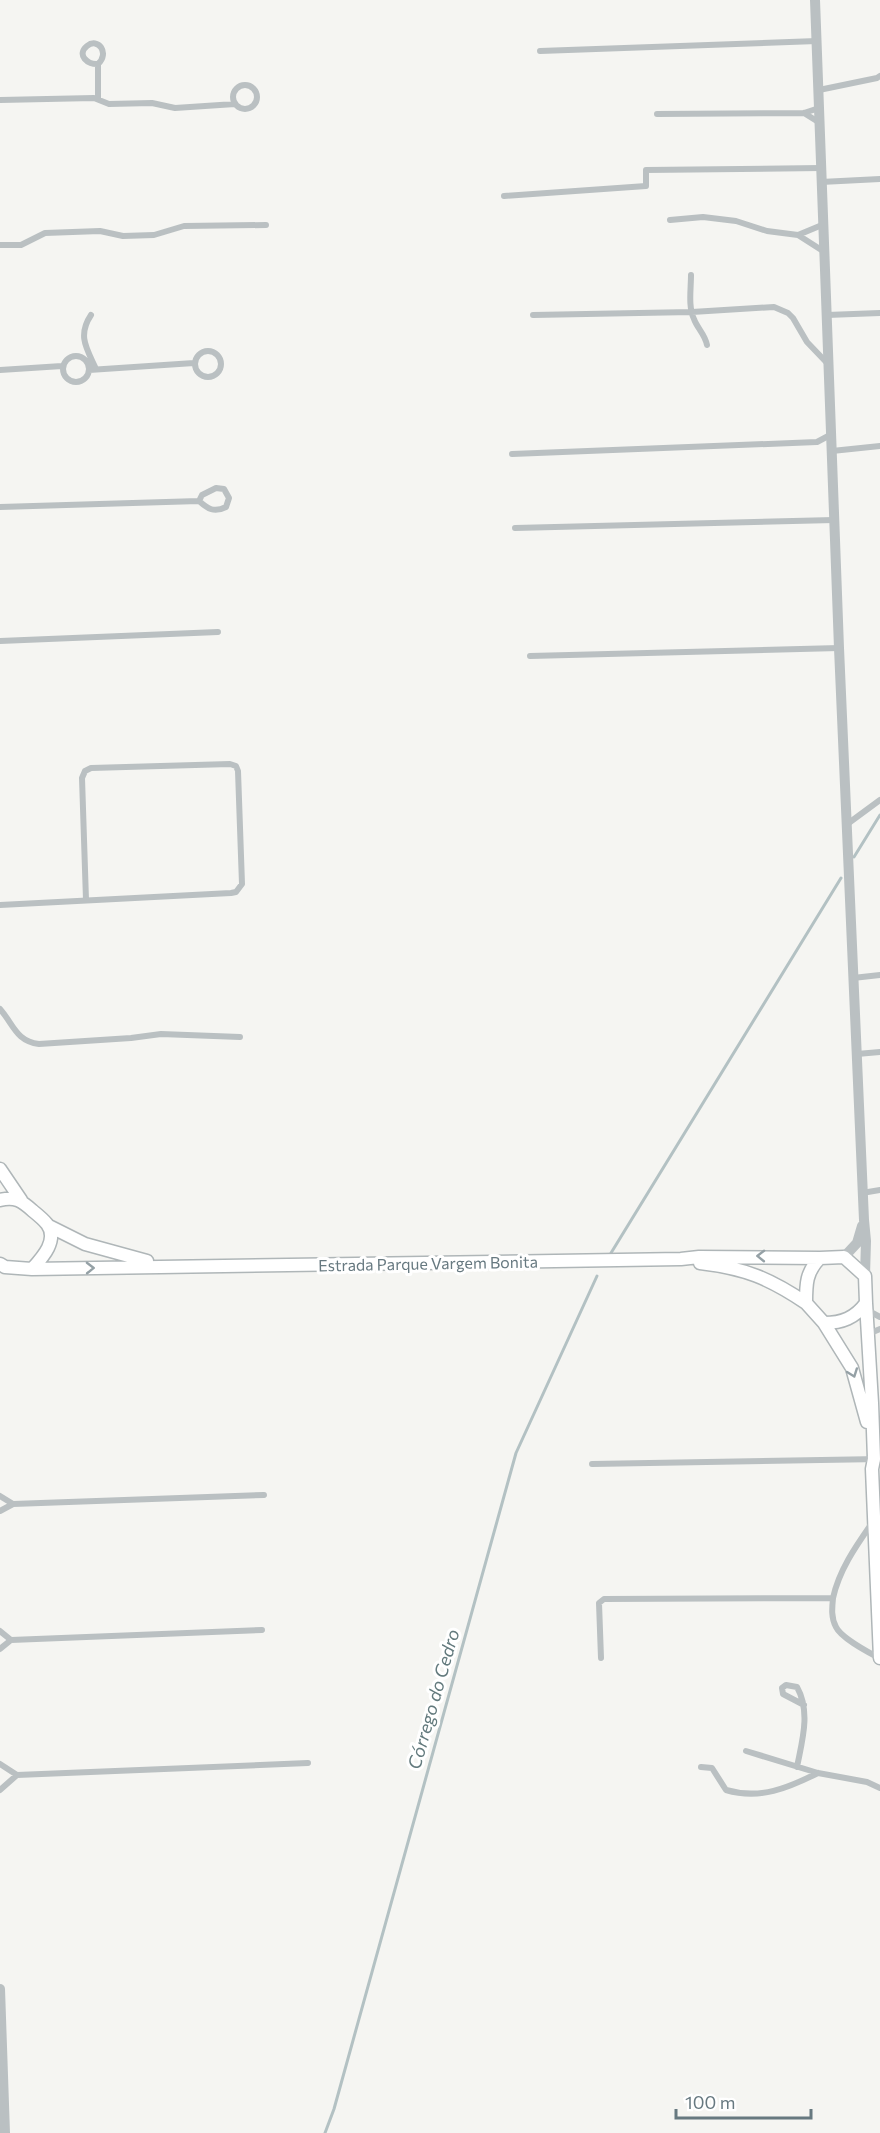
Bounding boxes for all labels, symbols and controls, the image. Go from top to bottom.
one-way arrow [757,1250,766,1263]
street label: Estrada Parque Vargem Bonita [318,1252,538,1274]
one-way arrow [86,1262,95,1274]
one-way arrow [846,1367,859,1378]
water label: Córrego do Cedro [402,1626,464,1772]
scale bar [676,2082,811,2120]
text: 100 m [685,2091,735,2113]

